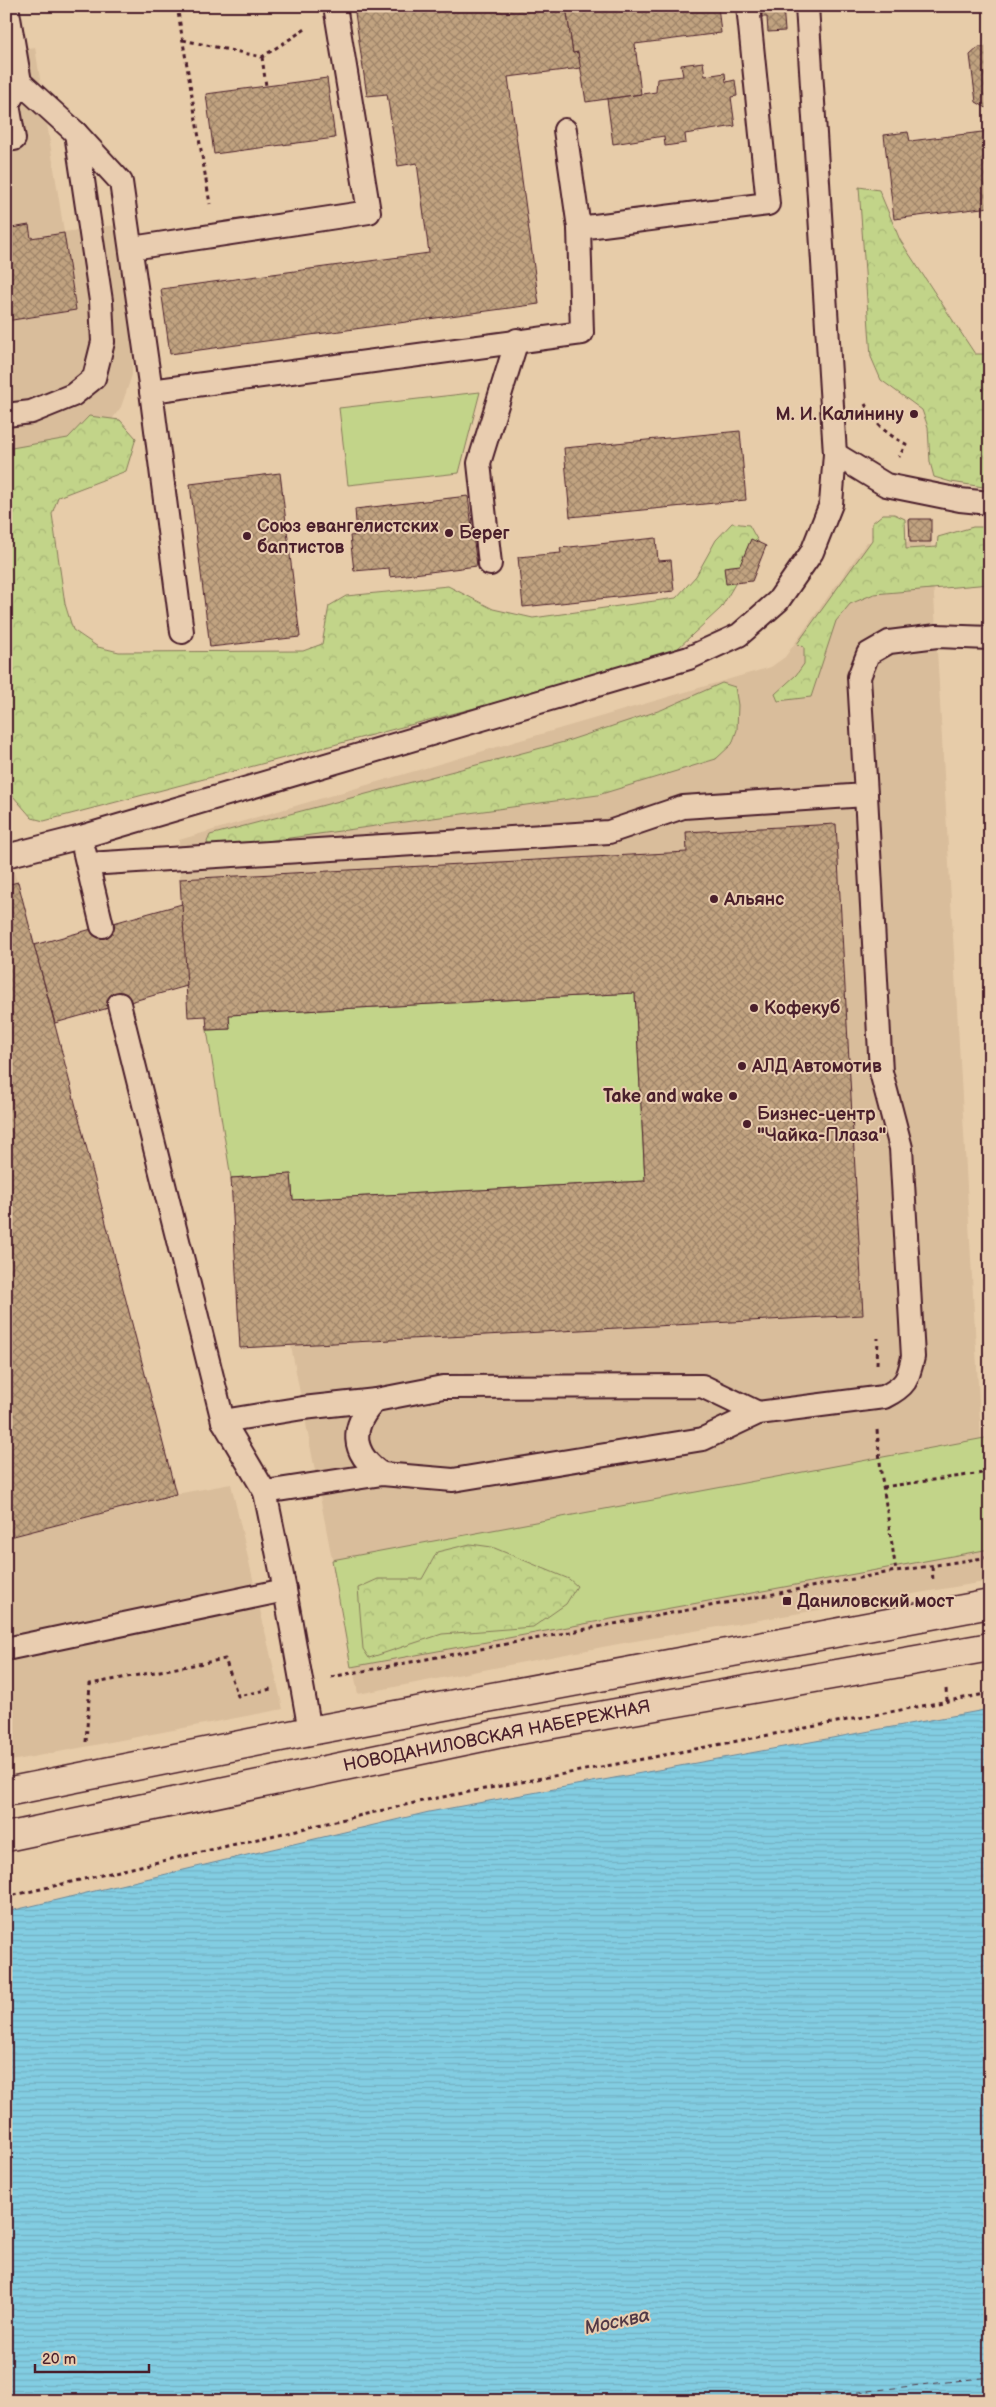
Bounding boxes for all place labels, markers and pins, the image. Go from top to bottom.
place label: М. И. Калинину [775,404,904,425]
marker: М. И. Калинину [908,408,920,420]
place label: Союз евангелистских баптистов [257,516,439,558]
place label: Берег [459,523,510,544]
marker: Берег [443,527,455,539]
marker: Союз евангелистских баптистов [241,530,253,542]
place label: Альянс [723,889,784,910]
marker: Альянс [708,893,720,905]
place label: Кофекуб [764,998,841,1019]
marker: Кофекуб [748,1002,760,1014]
place label: АЛД Автомотив [751,1056,882,1077]
marker: АЛД Автомотив [736,1060,748,1072]
place label: Take and wake [603,1086,723,1107]
marker: Take and wake [727,1090,739,1102]
place label: Бизнес-центр "Чайка-Плаза" [757,1104,886,1146]
marker: Бизнес-центр "Чайка-Плаза" [741,1118,753,1130]
place label: Даниловский мост [797,1591,954,1612]
marker: Даниловский мост [781,1595,793,1607]

